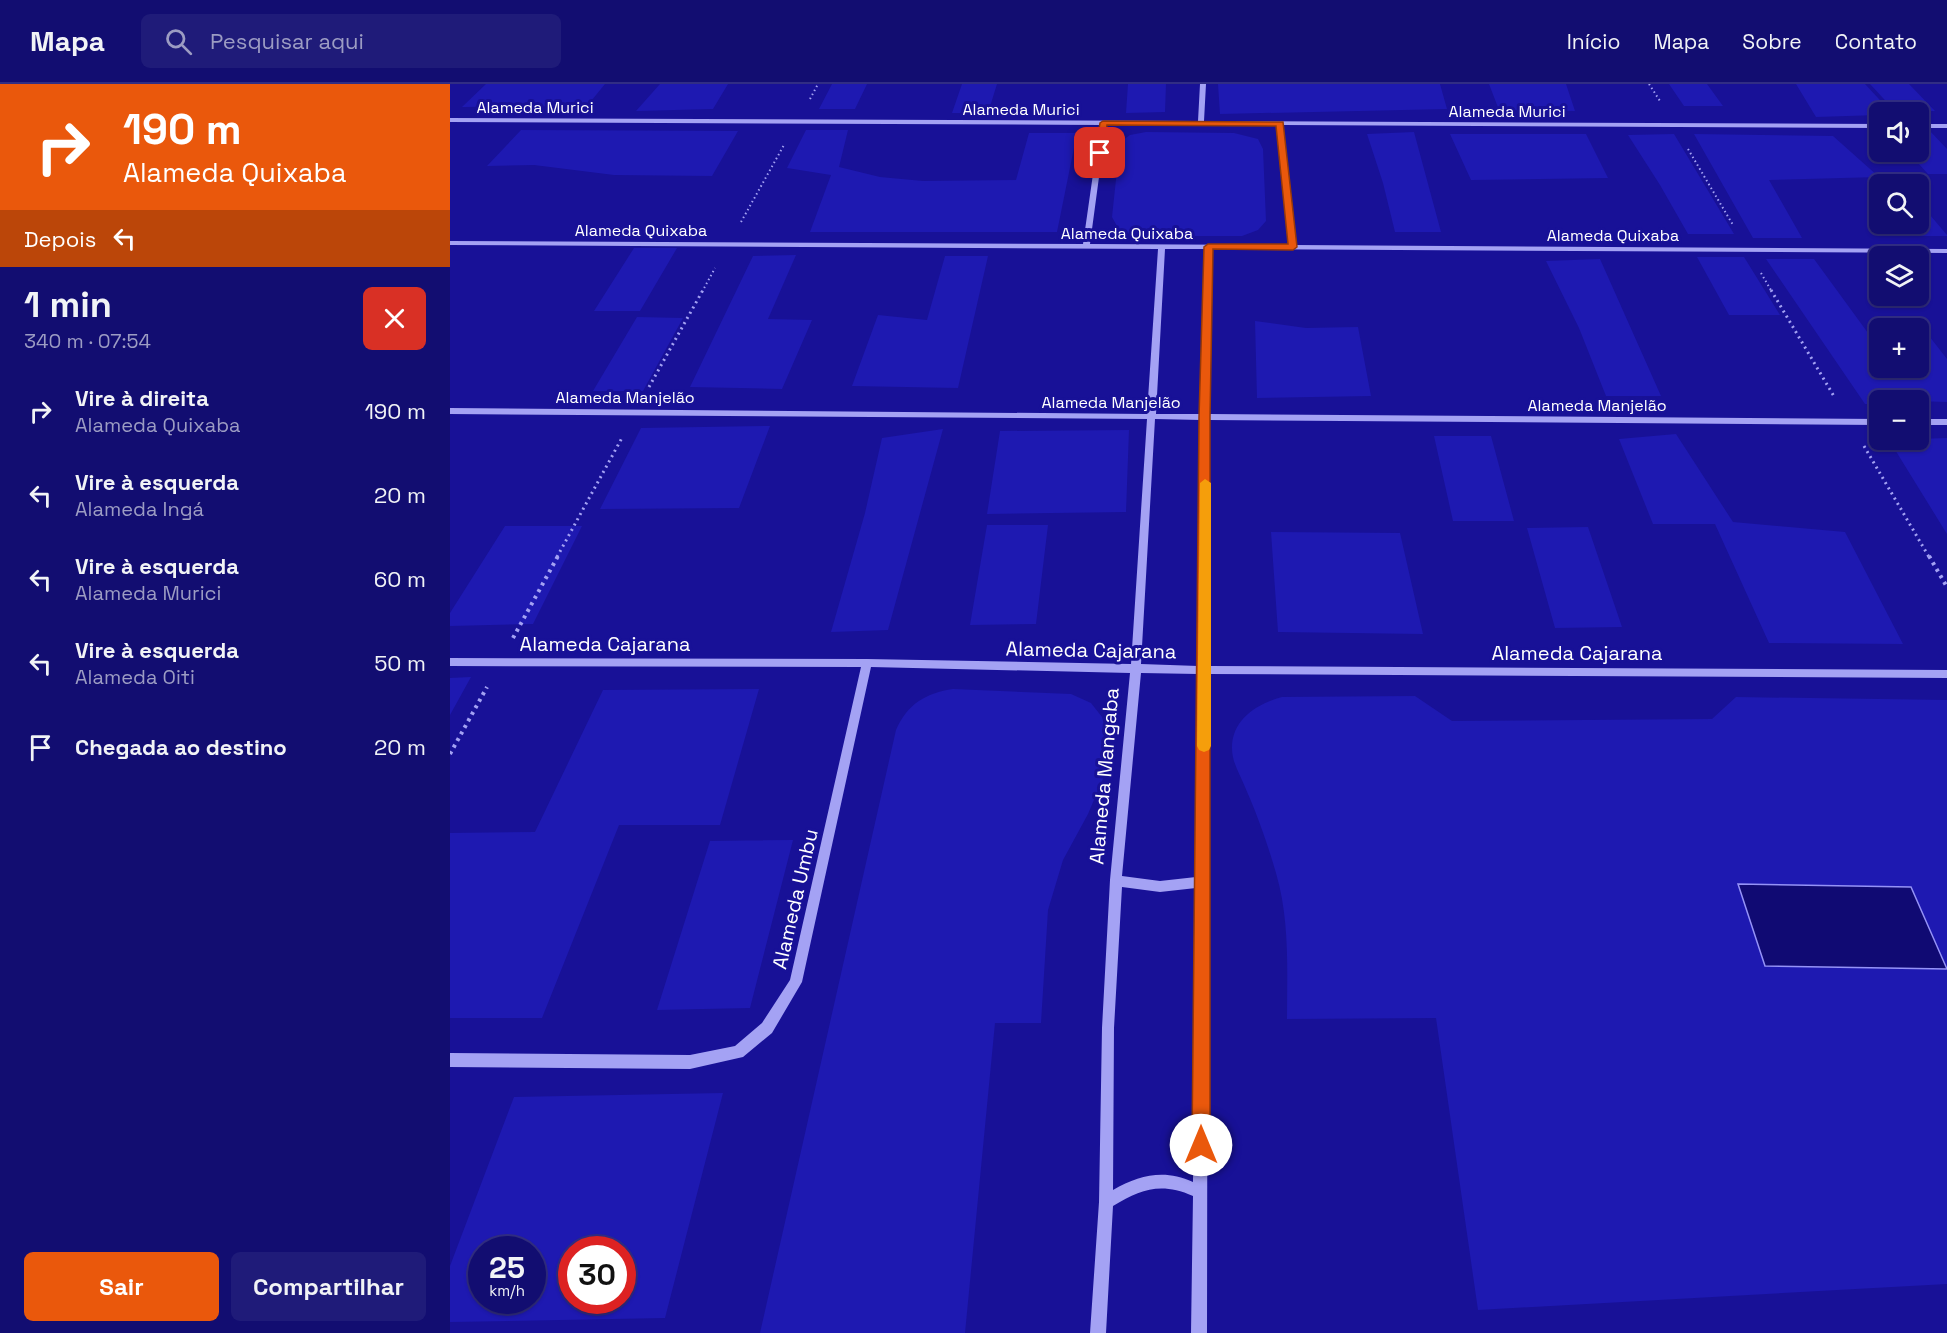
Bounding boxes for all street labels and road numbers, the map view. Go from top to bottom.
street label: Alameda Murici [476,97,594,118]
street label: Alameda Murici [962,99,1080,120]
street label: Alameda Murici [1448,101,1566,122]
street label: Alameda Quixaba [575,220,707,241]
street label: Alameda Quixaba [1061,223,1193,244]
street label: Alameda Quixaba [1547,225,1679,246]
street label: Alameda Manjelão [555,387,695,408]
street label: Alameda Manjelão [1041,392,1181,413]
street label: Alameda Manjelão [1527,395,1667,416]
street label: Alameda Cajarana [520,631,690,657]
street label: Alameda Cajarana [1005,636,1177,664]
street label: Alameda Cajarana [1492,640,1662,666]
street label: Alameda Mangaba [1083,687,1125,865]
street label: Alameda Umbu [766,826,824,972]

